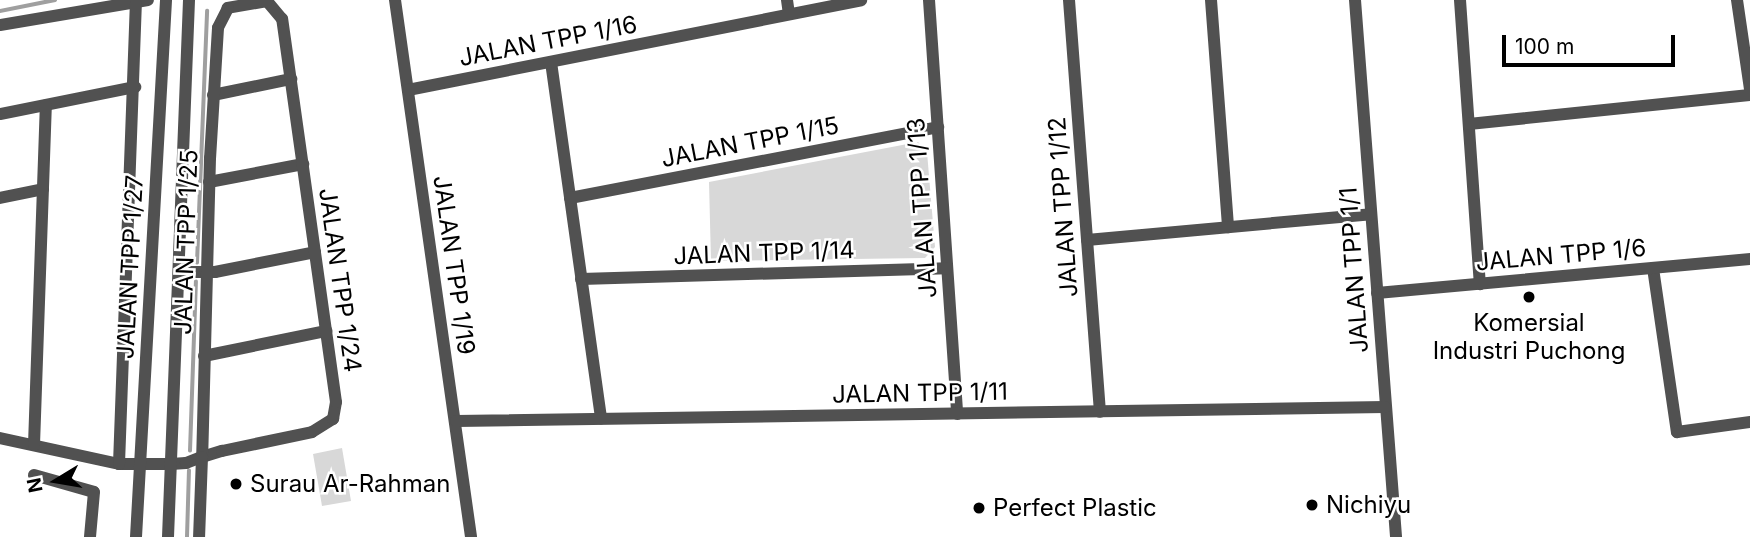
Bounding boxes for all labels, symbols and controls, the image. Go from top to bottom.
street label: JALAN TPP 1/16 [457,10,639,72]
scale bar [1505,21,1678,65]
text: 100 m [1515,34,1574,59]
street label: JALAN TPP 1/15 [659,111,841,173]
street label: JALAN TPP 1/12 [1042,116,1084,298]
street label: JALAN TPP 1/13 [901,117,943,299]
street label: JALAN TPP 1/25 [168,149,204,335]
street label: JALAN TPP 1/27 [111,174,149,360]
street label: JALAN TPP 1/19 [427,174,481,356]
street label: JALAN TPP 1/24 [313,186,367,374]
street label: JALAN TPP 1/1 [1334,186,1374,354]
street label: JALAN TPP 1/6 [1475,233,1647,277]
street label: JALAN TPP 1/14 [673,235,855,271]
marker: Komersial Industri Puchong [1521,289,1537,305]
place label: Komersial Industri Puchong [1433,309,1625,365]
street label: JALAN TPP 1/11 [832,377,1008,409]
north arrow [21,446,91,516]
place label: Surau Ar-Rahman [250,470,450,498]
text: N [22,476,48,494]
marker: Surau Ar-Rahman [228,476,244,492]
place label: Nichiyu [1326,491,1411,519]
place label: Perfect Plastic [993,494,1157,522]
marker: Nichiyu [1304,497,1320,513]
marker: Perfect Plastic [971,500,987,516]

